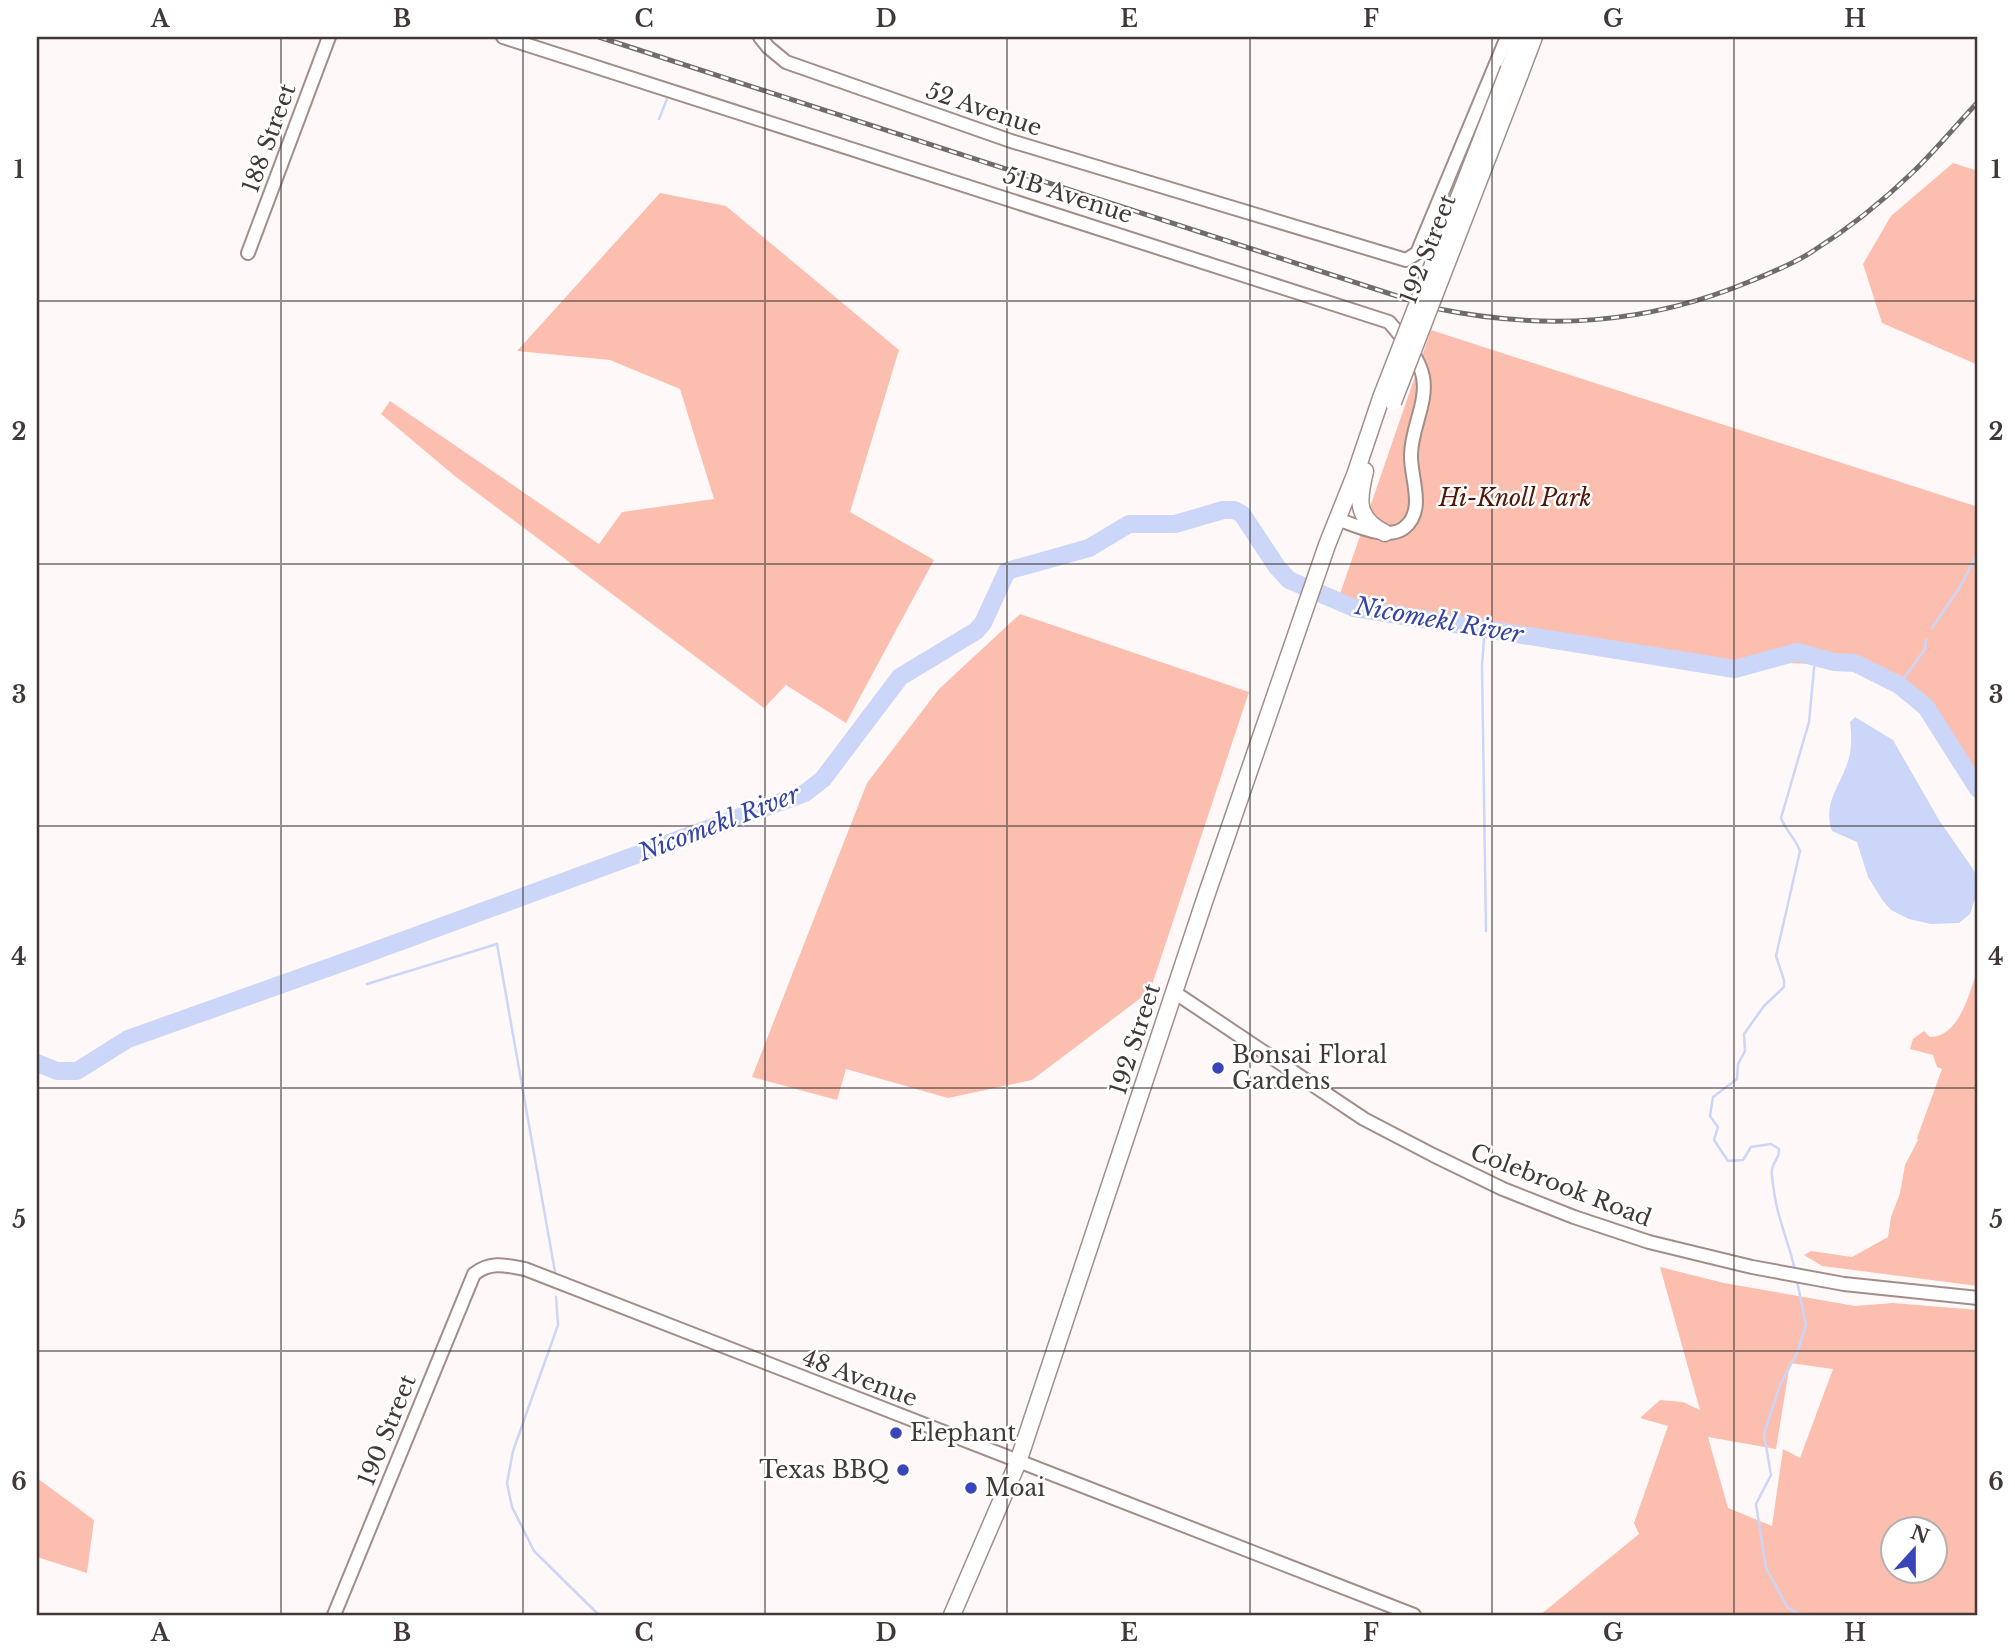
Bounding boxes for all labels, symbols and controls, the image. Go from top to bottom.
text: A [150,5,171,33]
text: B [393,5,411,33]
text: C [635,5,653,33]
text: D [875,5,897,33]
text: E [1120,5,1138,33]
text: F [1363,5,1379,33]
text: G [1603,5,1623,33]
text: H [1844,5,1866,33]
street label: 52 Avenue [922,76,1046,142]
street label: 188 Street [236,79,302,196]
text: 1 [14,156,24,184]
text: 1 [1991,156,2001,184]
street label: 51B Avenue [1000,161,1136,229]
street label: 192 Street [1394,190,1462,308]
text: 2 [12,418,26,446]
text: 2 [1989,418,2003,446]
park label: Hi-Knoll Park [1438,484,1591,512]
water label: Nicomekl River [1352,591,1526,649]
text: 3 [12,681,26,709]
text: 3 [1989,681,2003,709]
water label: Nicomekl River [633,779,805,867]
text: 4 [11,943,27,971]
text: 4 [1988,943,2004,971]
street label: 192 Street [1104,980,1166,1098]
place label: Bonsai Floral Gardens [1232,1041,1387,1095]
marker: Bonsai Floral Gardens [1210,1060,1226,1076]
street label: Colebrook Road [1467,1138,1655,1232]
text: 5 [12,1206,26,1234]
text: 5 [1989,1206,2003,1234]
street label: 48 Avenue [799,1343,921,1413]
street label: 190 Street [352,1370,422,1490]
place label: Elephant [910,1419,1016,1447]
marker: Elephant [888,1425,904,1441]
place label: Texas BBQ [759,1456,889,1484]
marker: Texas BBQ [895,1462,911,1478]
text: 6 [11,1468,27,1496]
text: 6 [1988,1468,2004,1496]
place label: Moai [985,1474,1045,1502]
marker: Moai [963,1480,979,1496]
north arrow [1878,1516,1948,1586]
text: N [1907,1521,1932,1549]
text: A [150,1619,171,1647]
text: B [393,1619,411,1647]
text: C [635,1619,653,1647]
text: D [875,1619,897,1647]
text: E [1120,1619,1138,1647]
text: F [1363,1619,1379,1647]
text: G [1603,1619,1623,1647]
text: H [1844,1619,1866,1647]

